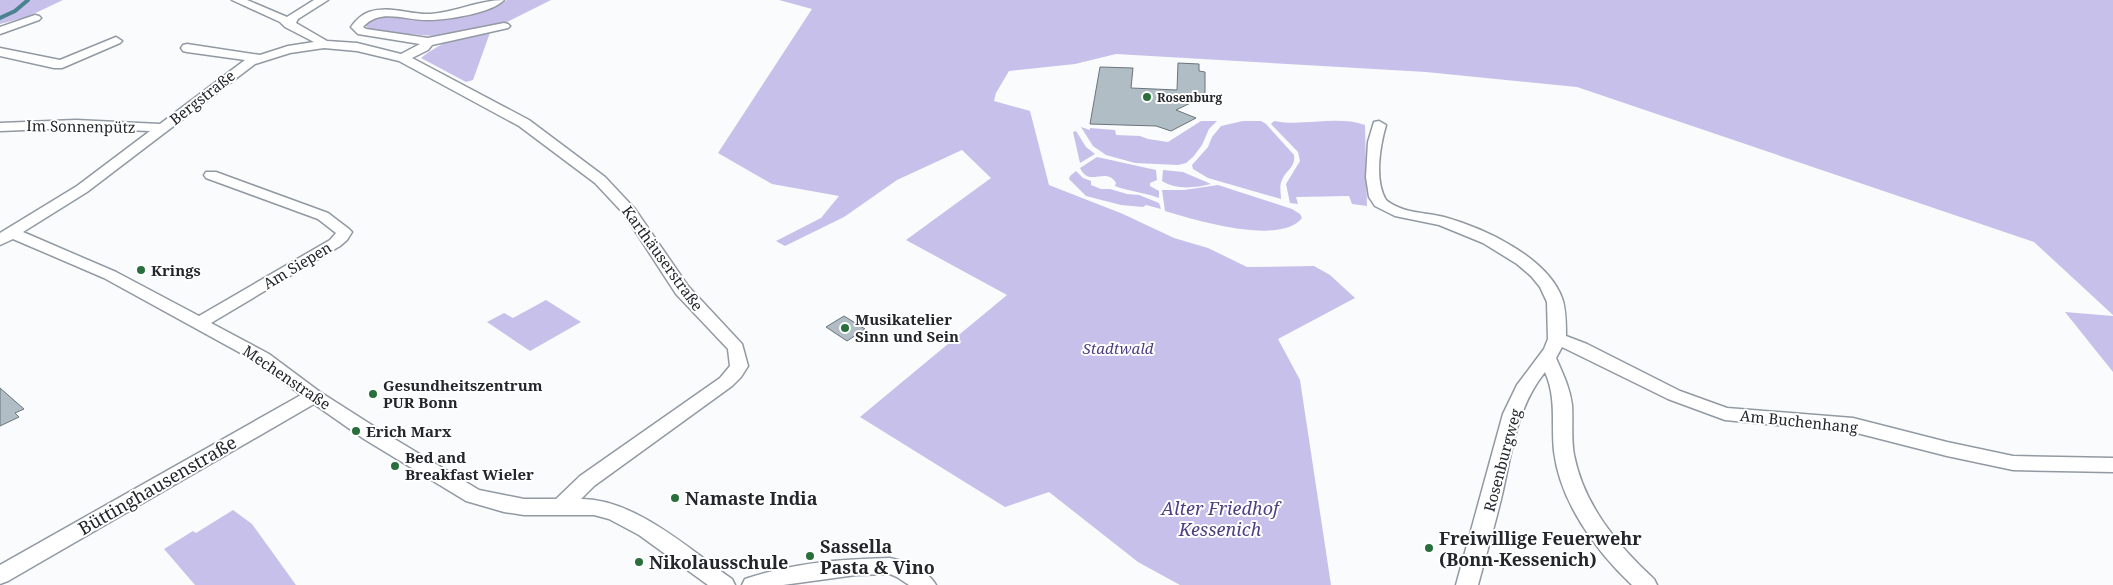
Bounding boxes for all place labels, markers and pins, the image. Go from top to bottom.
place label: Rosenburg [1157,89,1223,106]
marker: Rosenburg [1141,91,1153,103]
place label: Krings [151,260,201,280]
marker: Krings [135,264,147,276]
place label: Musikatelier Sinn und Sein [855,309,959,346]
marker: Musikatelier Sinn und Sein [839,322,851,334]
place label: Gesundheitszentrum PUR Bonn [383,375,543,412]
marker: Gesundheitszentrum PUR Bonn [367,388,379,400]
place label: Erich Marx [366,421,452,441]
marker: Erich Marx [350,425,362,437]
place label: Bed and Breakfast Wieler [405,447,534,484]
marker: Bed and Breakfast Wieler [389,460,401,472]
place label: Namaste India [685,486,818,510]
marker: Namaste India [669,492,681,504]
place label: Freiwillige Feuerwehr (Bonn-Kessenich) [1439,526,1642,571]
place label: Sassella Pasta & Vino [820,534,935,579]
marker: Freiwillige Feuerwehr (Bonn-Kessenich) [1423,542,1435,554]
place label: Nikolausschule [649,550,788,574]
marker: Sassella Pasta & Vino [804,550,816,562]
marker: Nikolausschule [633,556,645,568]

